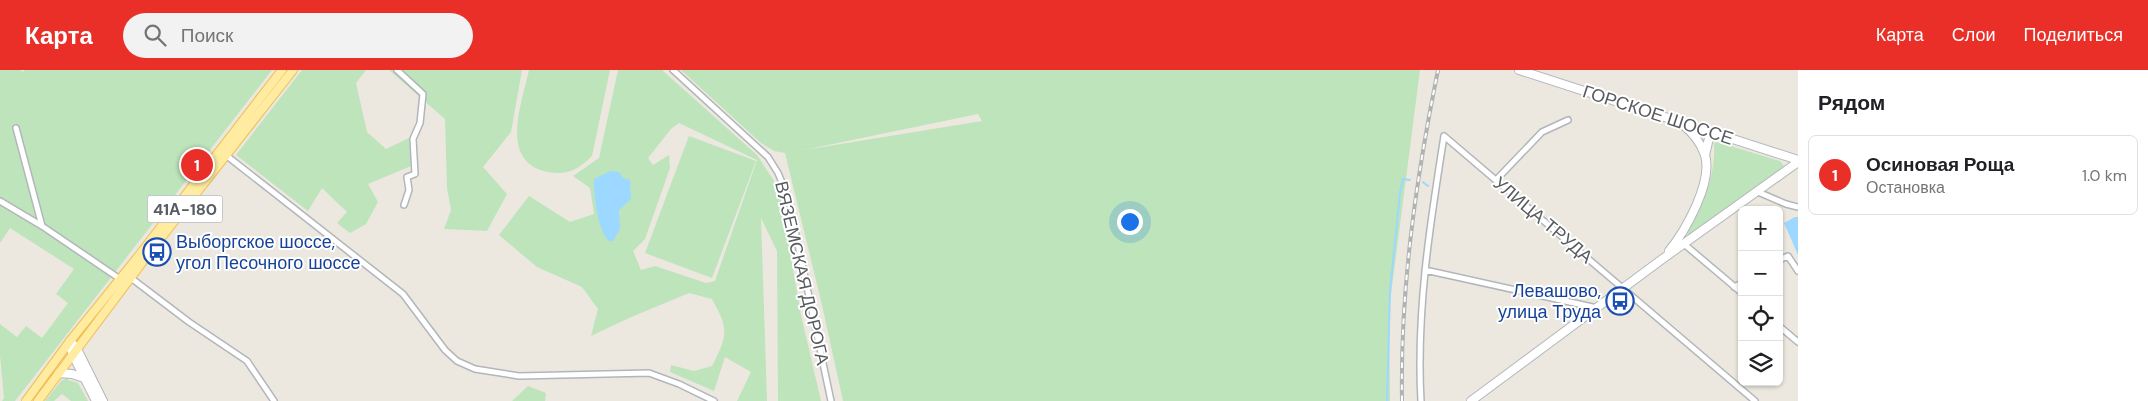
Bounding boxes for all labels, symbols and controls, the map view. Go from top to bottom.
search box [123,13,473,58]
text: Карта [25,20,93,51]
icon: search [141,21,169,49]
text: Поиск [181,23,233,48]
text: Карта [1876,23,1924,47]
text: Слои [1952,23,1996,47]
text: Поделиться [2024,23,2123,47]
street label: ГОРСКОЕ ШОССЕ [1580,79,1736,151]
text: Рядом [1818,89,1885,117]
pin: 1 [181,146,213,184]
text: Осиновая Роща [1866,152,2014,177]
text: 1 [1832,165,1838,186]
text: 1.0 km [2082,165,2127,186]
street label: УЛИЦА ТРУДА [1488,171,1598,269]
text: Остановка [1866,177,1945,198]
street label: ВЯЗЕМСКАЯ ДОРОГА [769,179,835,367]
road number: 41А-180 [148,196,222,222]
map controls [1738,206,1783,386]
button: + [1738,206,1783,251]
your location [1117,209,1143,235]
place label: Выборгское шоссе, угол Песочного шоссе [176,230,361,275]
bus stop icon: Выборгское шоссе, угол Песочного шоссе [142,237,172,267]
button: − [1738,251,1783,296]
place label: Левашово, улица Труда [1498,279,1602,324]
bus stop icon: Левашово, улица Труда [1605,286,1635,316]
button: locate [1738,296,1783,341]
button: layers [1738,341,1783,386]

